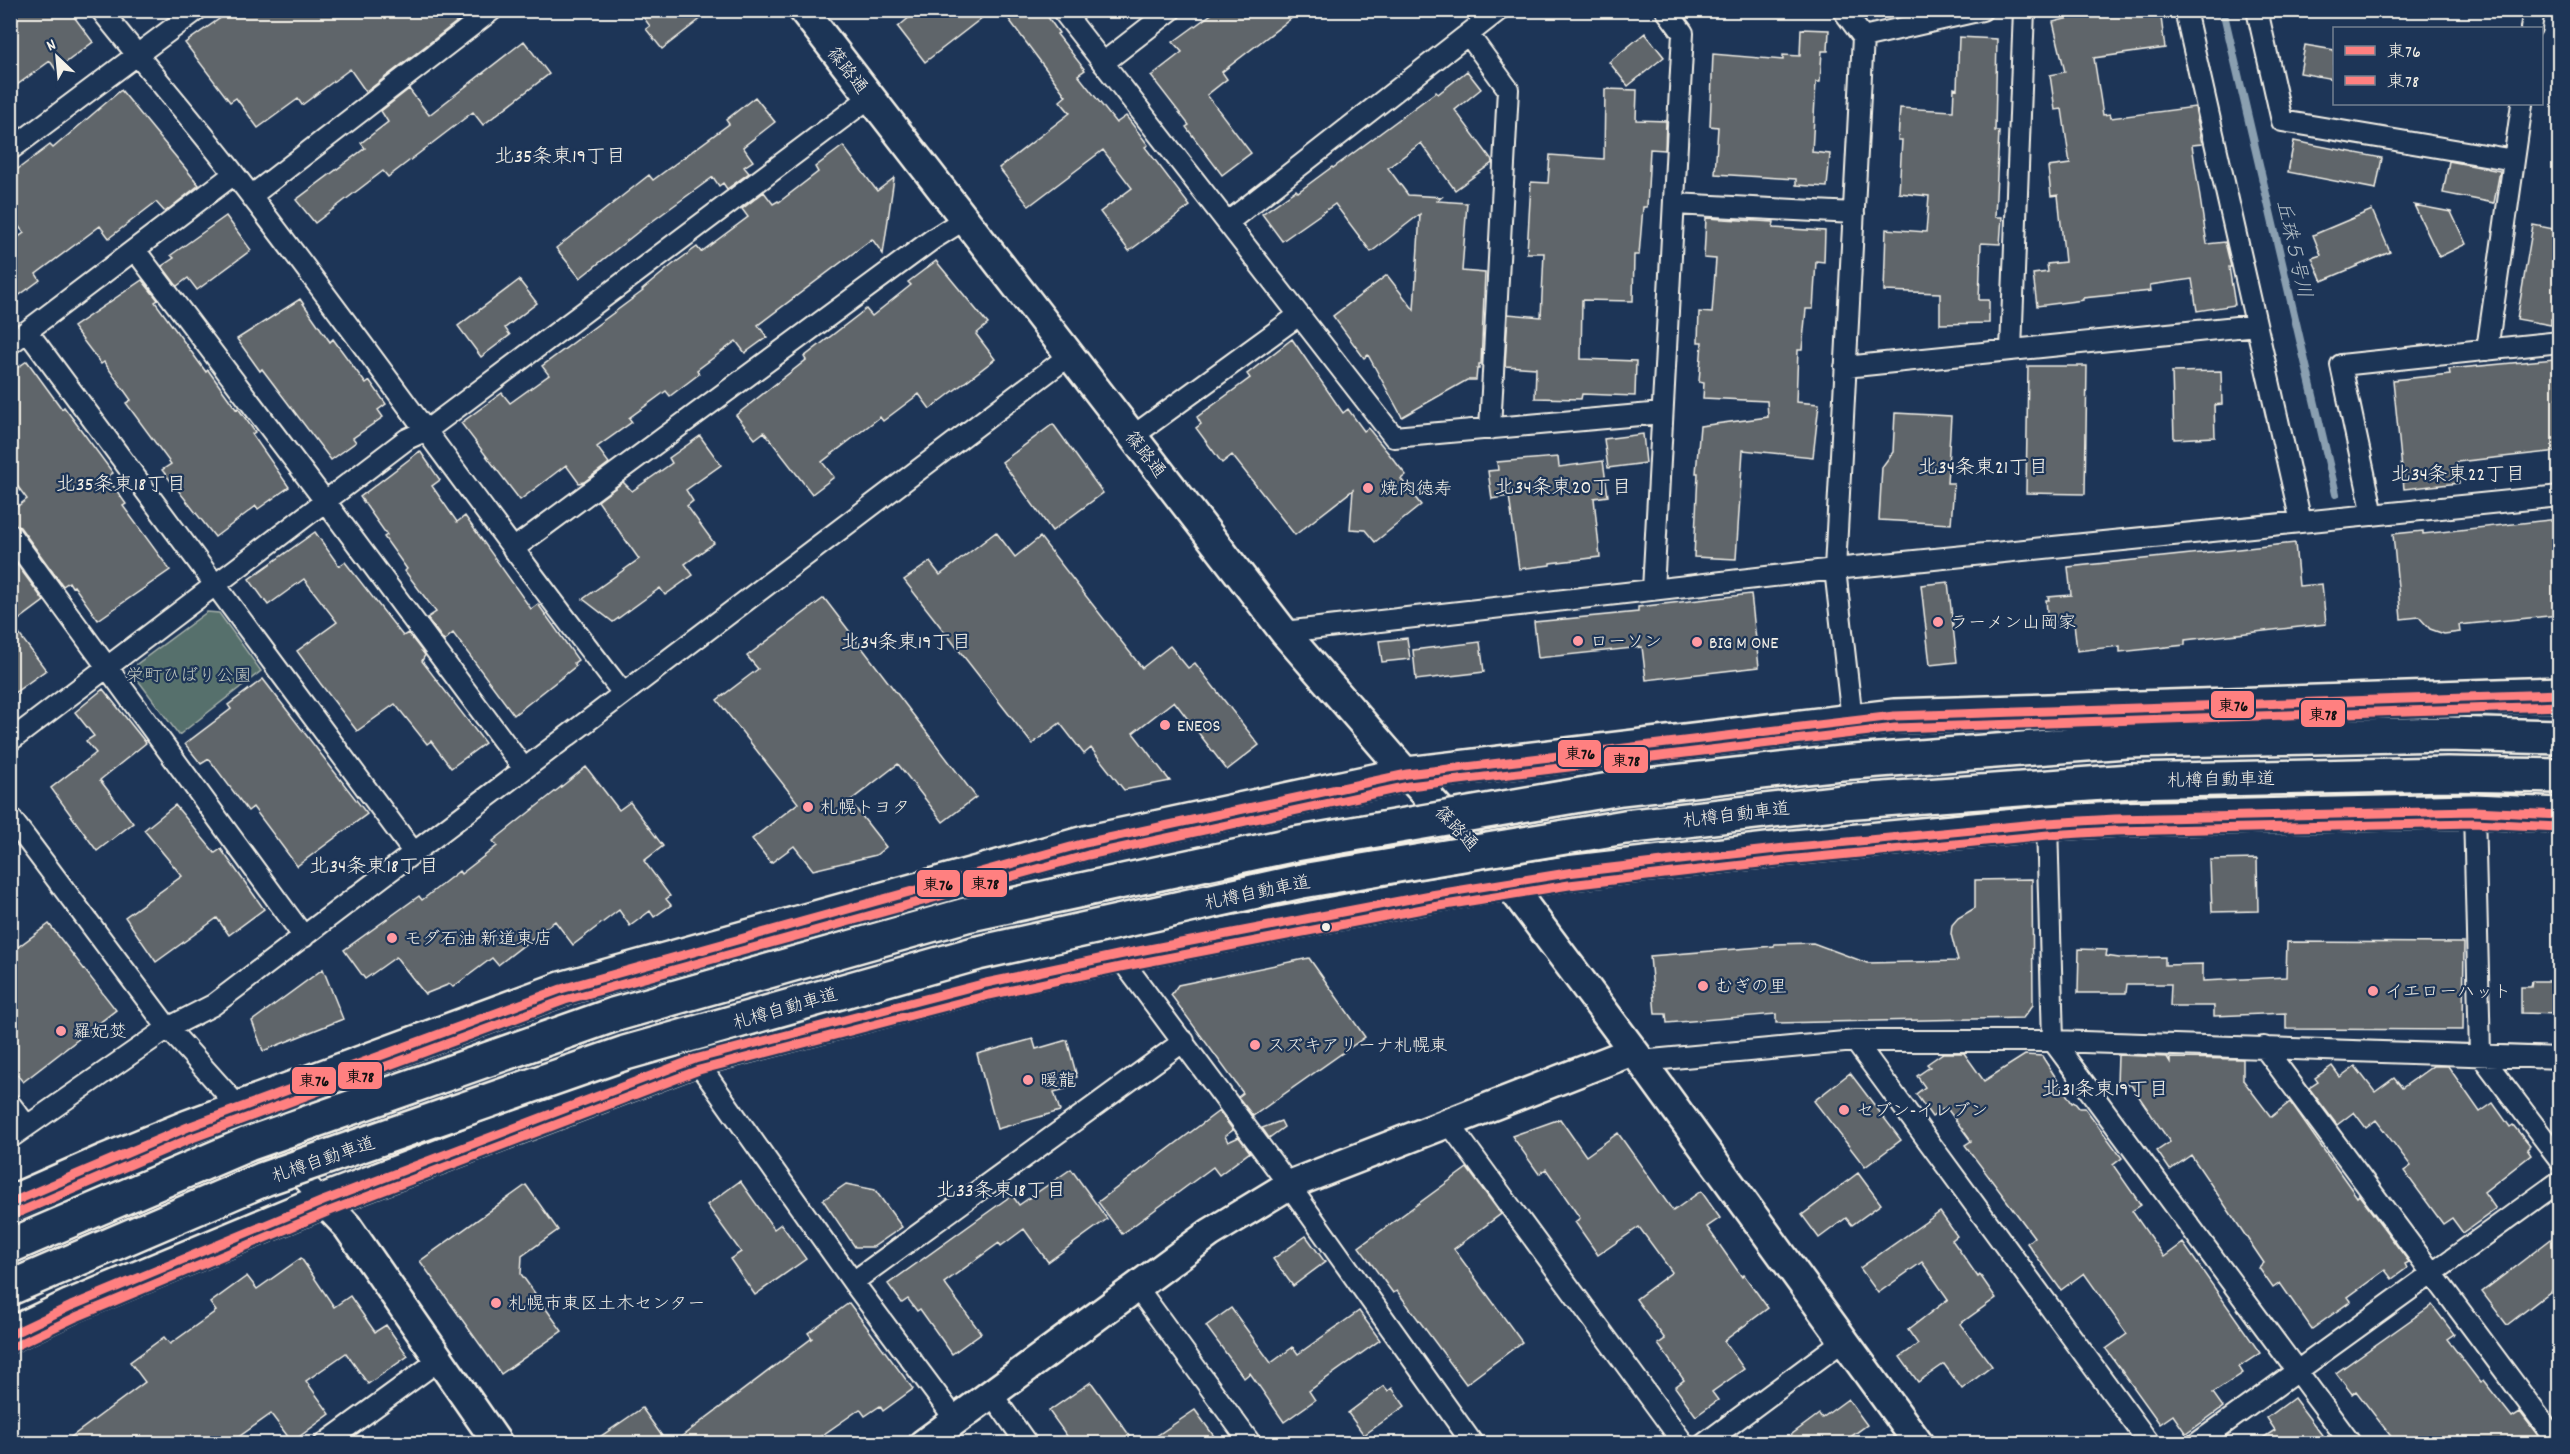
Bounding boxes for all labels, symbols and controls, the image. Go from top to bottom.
north arrow [27,27,87,87]
legend [2333,27,2543,105]
text: N [43,34,60,58]
text: 東76 [2387,41,2421,66]
street label: 篠路通 [820,43,873,101]
text: 東78 [2387,71,2419,96]
district label: 北35条東19丁目 [494,144,626,172]
water label: 丘珠５号川 [2267,198,2317,302]
street label: 篠路通 [1118,427,1171,485]
district label: 北34条東21丁目 [1918,455,2048,483]
district label: 北34条東22丁目 [2391,462,2525,490]
district label: 北35条東18丁目 [56,472,186,500]
district label: 北34条東20丁目 [1495,475,1631,503]
place label: 焼肉徳寿 [1380,478,1452,503]
marker: 焼肉徳寿 [1361,481,1375,495]
place label: ラーメン山岡家 [1950,612,2076,637]
marker: ラーメン山岡家 [1931,615,1945,629]
district label: 北34条東19丁目 [841,630,971,658]
place label: ローソン [1590,631,1662,656]
place label: BIG M ONE [1709,632,1778,657]
marker: ローソン [1571,634,1585,648]
marker: BIG M ONE [1690,635,1704,649]
park label: 栄町ひばり公園 [126,665,252,690]
line badge: 東76 [2210,690,2255,719]
text: 東76 [2218,696,2248,719]
line badge: 東78 [2300,699,2346,728]
text: 東78 [2309,705,2338,728]
place label: ENEOS [1177,715,1221,740]
marker: ENEOS [1158,718,1172,732]
line badge: 東76 [1557,739,1602,768]
text: 東76 [1565,744,1595,767]
line badge: 東78 [1603,746,1649,774]
text: 東78 [1612,751,1641,774]
street label: 札樽自動車道 [2167,768,2275,795]
place label: 札幌トヨタ [820,797,910,822]
street label: 札樽自動車道 [1681,797,1791,835]
marker: 札幌トヨタ [801,800,815,814]
street label: 篠路通 [1428,801,1483,858]
district label: 北34条東18丁目 [309,854,439,882]
line badge: 東76 [916,869,961,898]
line badge: 東78 [962,869,1008,898]
street label: 札樽自動車道 [1202,871,1313,918]
text: 東78 [971,874,1000,897]
text: 東76 [923,875,953,898]
unlabelled marker [1320,921,1332,933]
place label: モダ石油 新道東店 [404,928,552,953]
marker: モダ石油 新道東店 [385,931,399,945]
place label: むぎの里 [1715,976,1787,1001]
marker: むぎの里 [1696,979,1710,993]
place label: イエローハット [2385,981,2511,1006]
street label: 札樽自動車道 [730,984,841,1037]
marker: イエローハット [2366,984,2380,998]
place label: 羅妃焚 [73,1021,127,1046]
marker: 羅妃焚 [54,1024,68,1038]
place label: スズキアリーナ札幌東 [1267,1035,1448,1060]
marker: スズキアリーナ札幌東 [1248,1038,1262,1052]
line badge: 東78 [337,1061,383,1090]
line badge: 東76 [291,1066,337,1095]
text: 東78 [346,1067,375,1090]
place label: 暖龍 [1040,1070,1076,1095]
text: 東76 [299,1071,329,1094]
marker: 暖龍 [1021,1073,1035,1087]
district label: 北31条東19丁目 [2042,1077,2168,1105]
place label: セブン-イレブン [1856,1100,1988,1125]
marker: セブン-イレブン [1837,1103,1851,1117]
street label: 札樽自動車道 [269,1132,379,1191]
district label: 北33条東18丁目 [936,1178,1066,1206]
place label: 札幌市東区土木センター [508,1293,705,1318]
marker: 札幌市東区土木センター [489,1296,503,1310]

